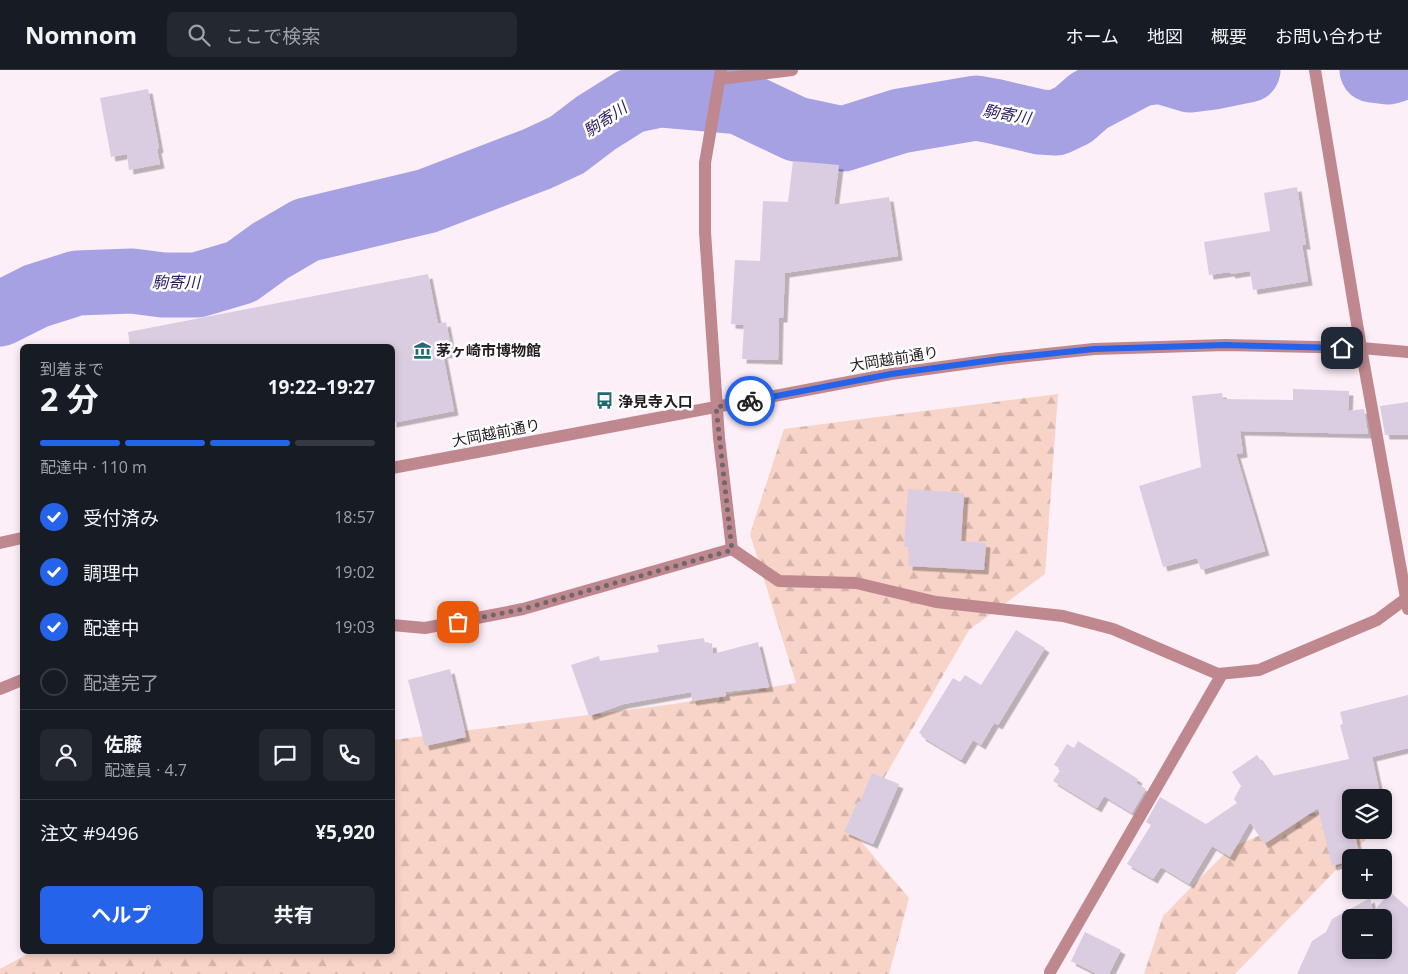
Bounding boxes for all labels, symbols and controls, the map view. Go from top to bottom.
search box [167,12,517,57]
text: Nomnom [25,18,137,51]
icon: search [185,21,213,49]
text: ここで検索 [225,23,320,49]
text: ホーム [1066,24,1119,48]
text: 地図 [1147,24,1183,48]
text: 概要 [1211,24,1247,48]
text: お問い合わせ [1275,24,1383,48]
water label: 駒寄川 [579,95,633,142]
water label: 駒寄川 [981,99,1035,129]
water label: 駒寄川 [152,271,202,293]
pin [1321,327,1363,369]
icon: home [1328,334,1356,362]
museum icon: 茅ヶ崎市博物館 [412,340,432,360]
place label: 茅ヶ崎市博物館 [436,340,541,360]
street label: 大岡越前通り [848,341,940,375]
text: 到着まで [40,358,104,380]
text: 19:22–19:27 [268,374,375,400]
courier [725,376,775,426]
text: 2 分 [40,377,99,420]
icon: bike [736,387,764,415]
bus stop icon: 浄見寺入口 [594,391,614,411]
place label: 浄見寺入口 [618,391,693,411]
street label: 大岡越前通り [450,414,542,450]
text: 配達中 · 110 m [40,456,147,478]
icon: check [40,503,68,531]
text: 受付済み [83,505,159,531]
text: 18:57 [334,506,375,528]
icon: check [40,558,68,586]
text: 調理中 [83,560,140,586]
text: 19:02 [334,561,375,583]
pin [437,601,479,643]
icon: bag [444,608,472,636]
icon: check [40,613,68,641]
text: 配達中 [83,615,140,641]
text: 19:03 [334,616,375,638]
text: 配達完了 [83,670,159,696]
button: person [40,729,92,781]
button: chat [259,729,311,781]
button: phone [323,729,375,781]
text: 佐藤 [104,731,142,757]
text: 配達員 · 4.7 [104,759,187,781]
map controls [1342,789,1392,959]
button: layers [1342,789,1392,839]
text: ¥5,920 [315,819,375,845]
text: 注文 #9496 [40,820,139,846]
button: + [1342,849,1392,899]
button: ヘルプ [40,886,203,944]
button: 共有 [213,886,375,944]
button: − [1342,909,1392,959]

